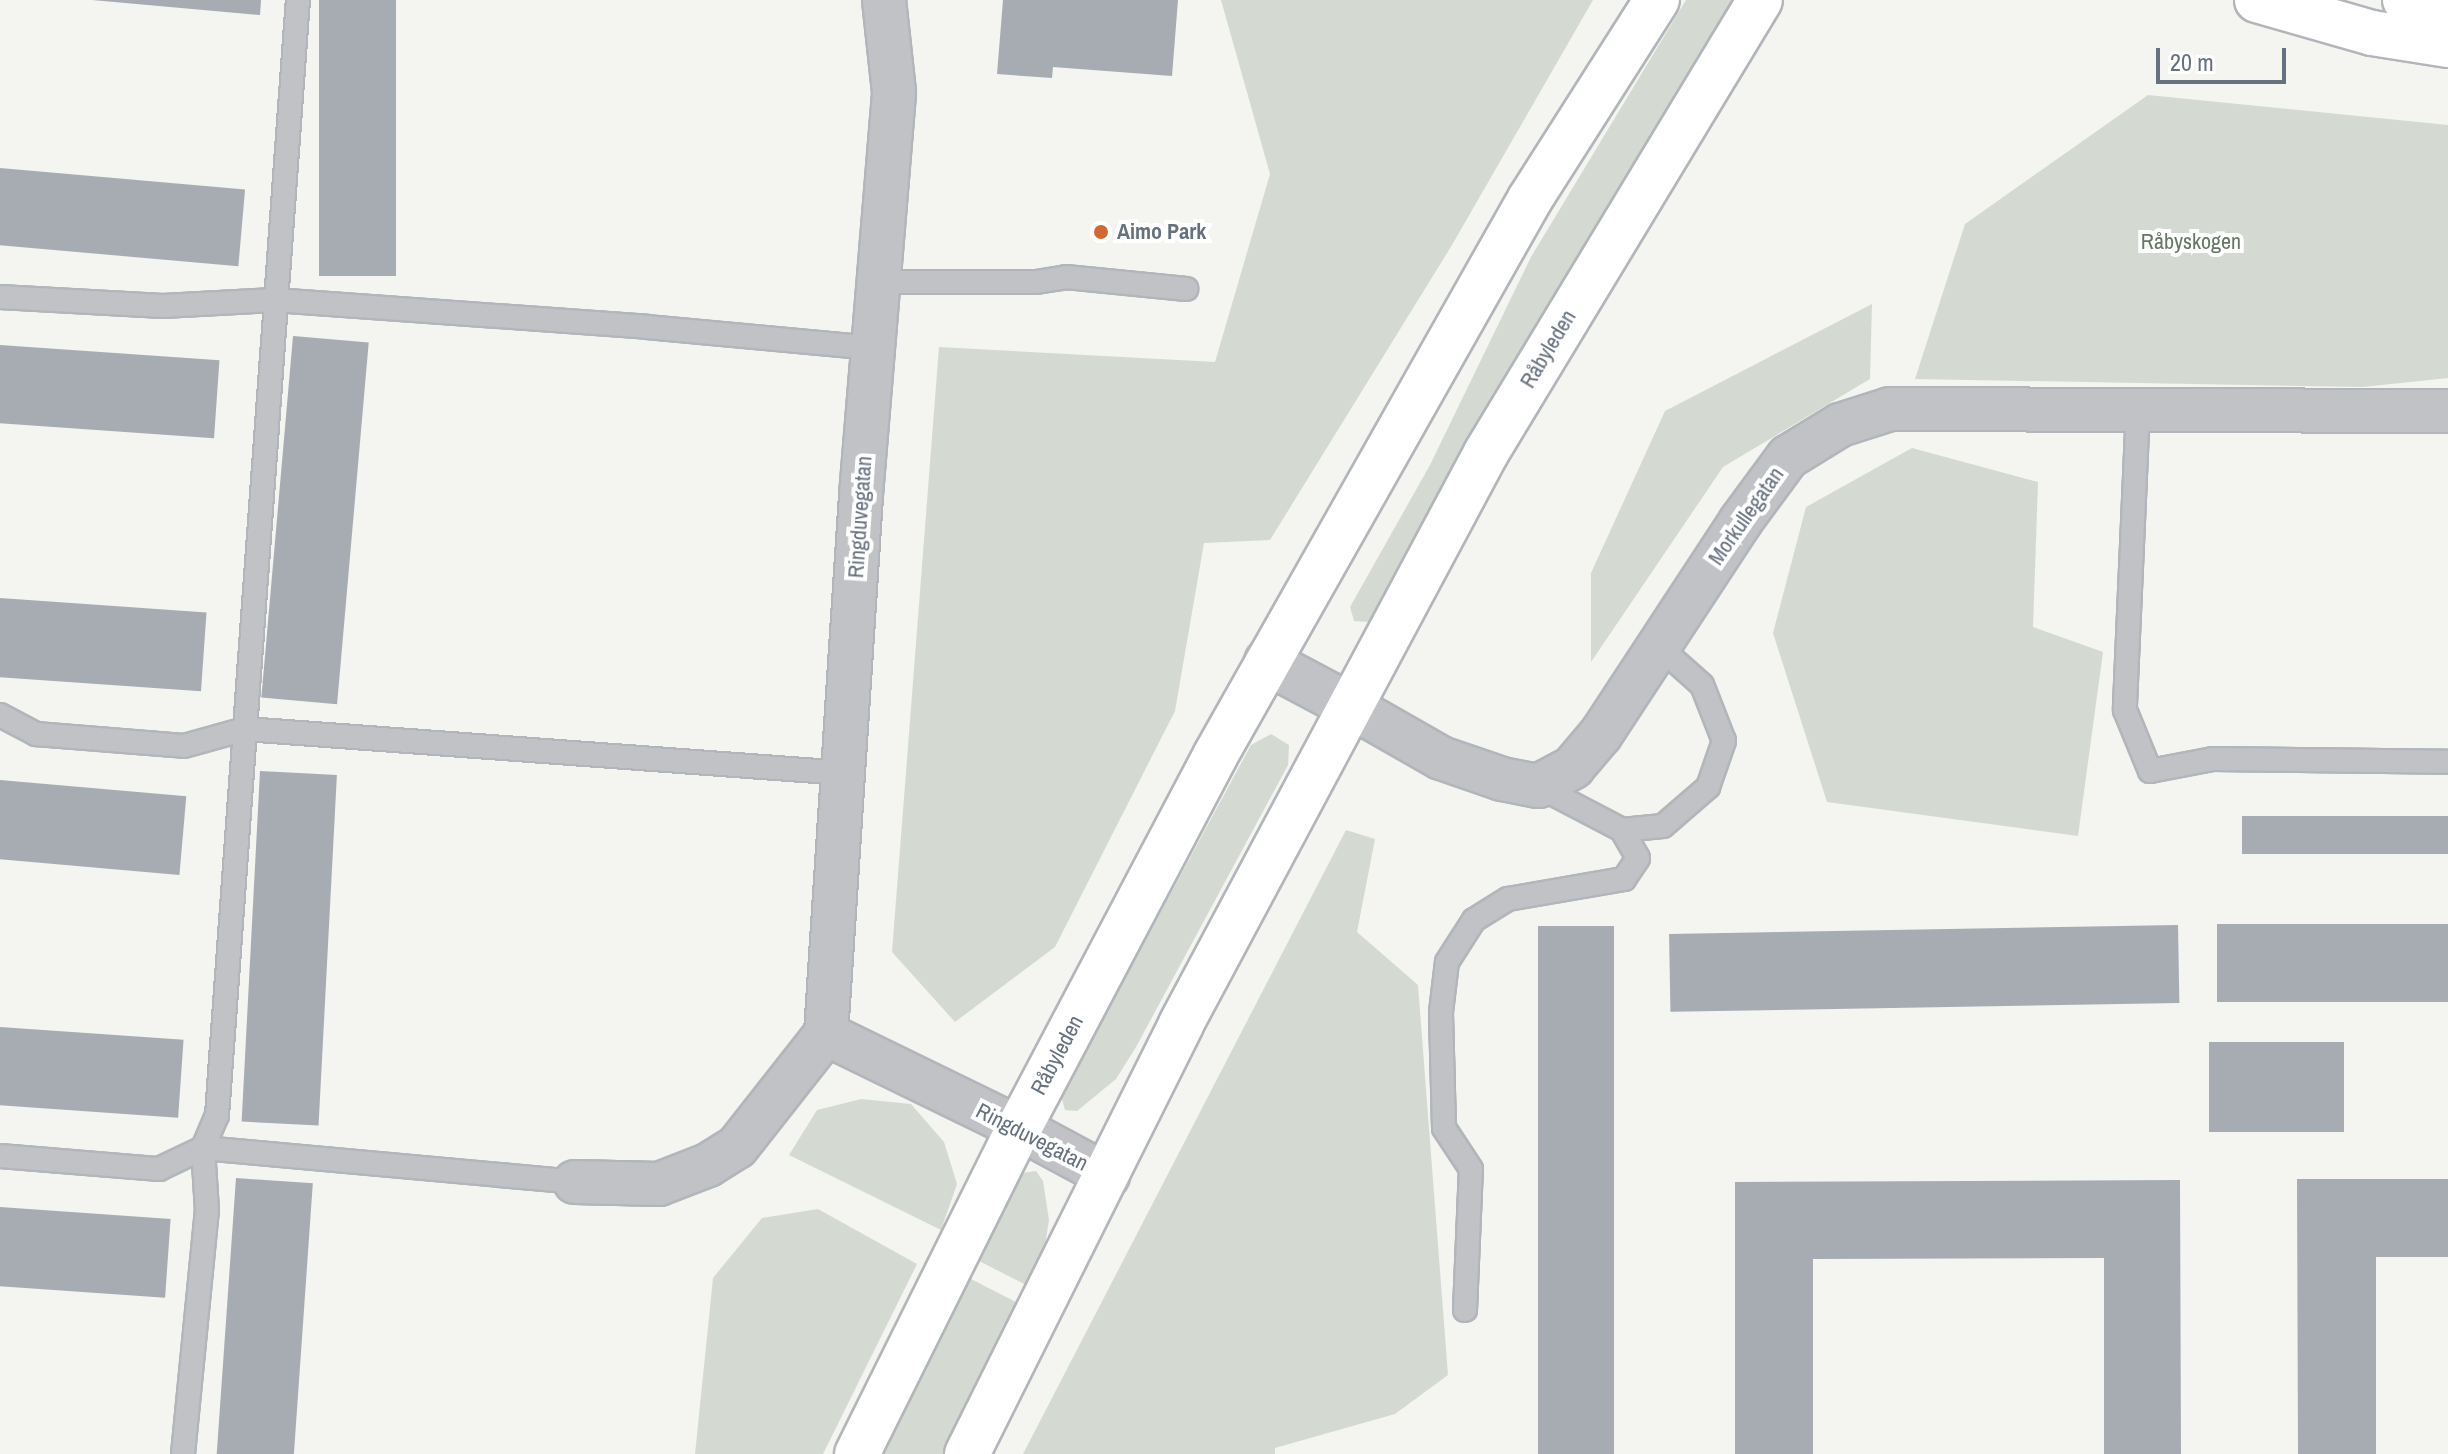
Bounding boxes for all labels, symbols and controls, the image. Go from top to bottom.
scale bar [2160,32,2290,82]
text: 20 m [2170,46,2214,78]
place label: Aimo Park [1117,219,1206,245]
marker: Aimo Park [1092,223,1110,241]
park label: Råbyskogen [2141,229,2241,255]
street label: Råbyleden [1514,305,1582,393]
street label: Ringduvegatan [843,455,877,579]
street label: Morkullegatan [1703,462,1789,570]
street label: Råbyleden [1025,1011,1089,1099]
street label: Ringduvegatan [971,1097,1093,1177]

